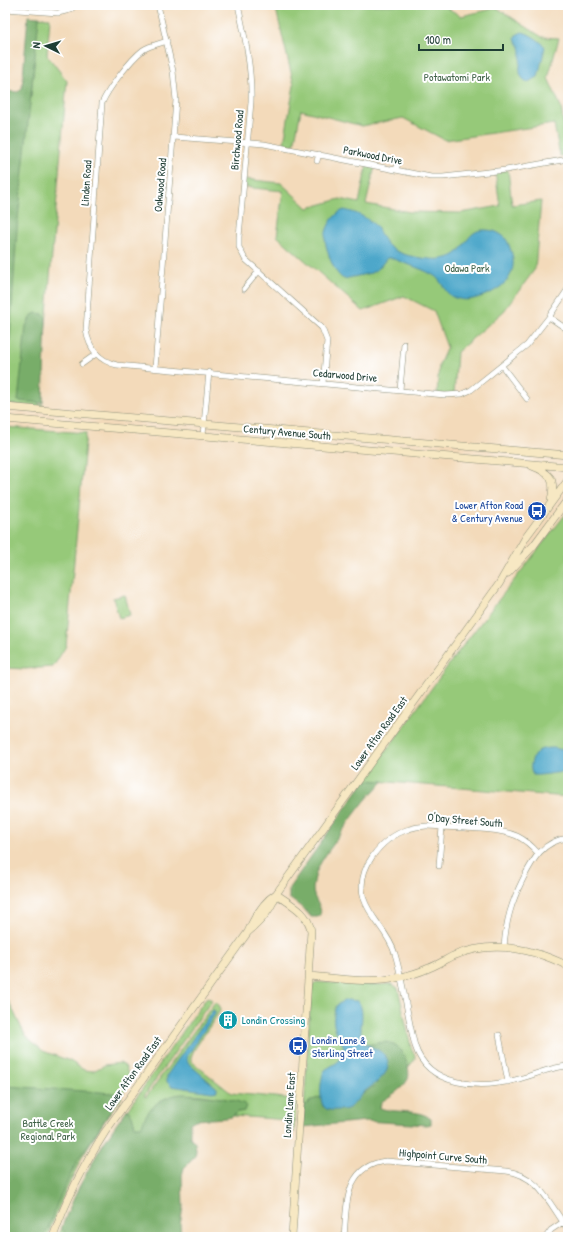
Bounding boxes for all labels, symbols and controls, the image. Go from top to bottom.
north arrow [26,26,66,66]
scale bar [419,26,503,52]
text: 100 m [425,31,451,48]
text: N [29,41,43,49]
park label: Potawatomi Park [424,70,491,84]
street label: Birchwood Road [227,109,247,170]
street label: Parkwood Drive [342,142,404,168]
street label: Oakwood Road [151,157,169,212]
street label: Linden Road [77,159,95,206]
park label: Odawa Park [444,261,490,275]
street label: Cedarwood Drive [312,365,378,385]
street label: Century Avenue South [243,421,332,443]
place label: Lower Afton Road & Century Avenue [452,498,524,525]
bus stop icon: Lower Afton Road & Century Avenue [526,500,548,522]
street label: Lower Afton Road East [348,693,411,773]
street label: O'Day Street South [427,810,503,830]
building icon: Londin Crossing [217,1009,239,1031]
place label: Londin Crossing [242,1013,305,1027]
street label: Lower Afton Road East [102,1033,165,1113]
place label: Londin Lane & Sterling Street [312,1033,373,1060]
bus stop icon: Londin Lane & Sterling Street [287,1035,309,1057]
street label: Londin Lane East [280,1072,298,1138]
park label: Battle Creek Regional Park [21,1116,76,1143]
street label: Highpoint Curve South [398,1145,488,1167]

